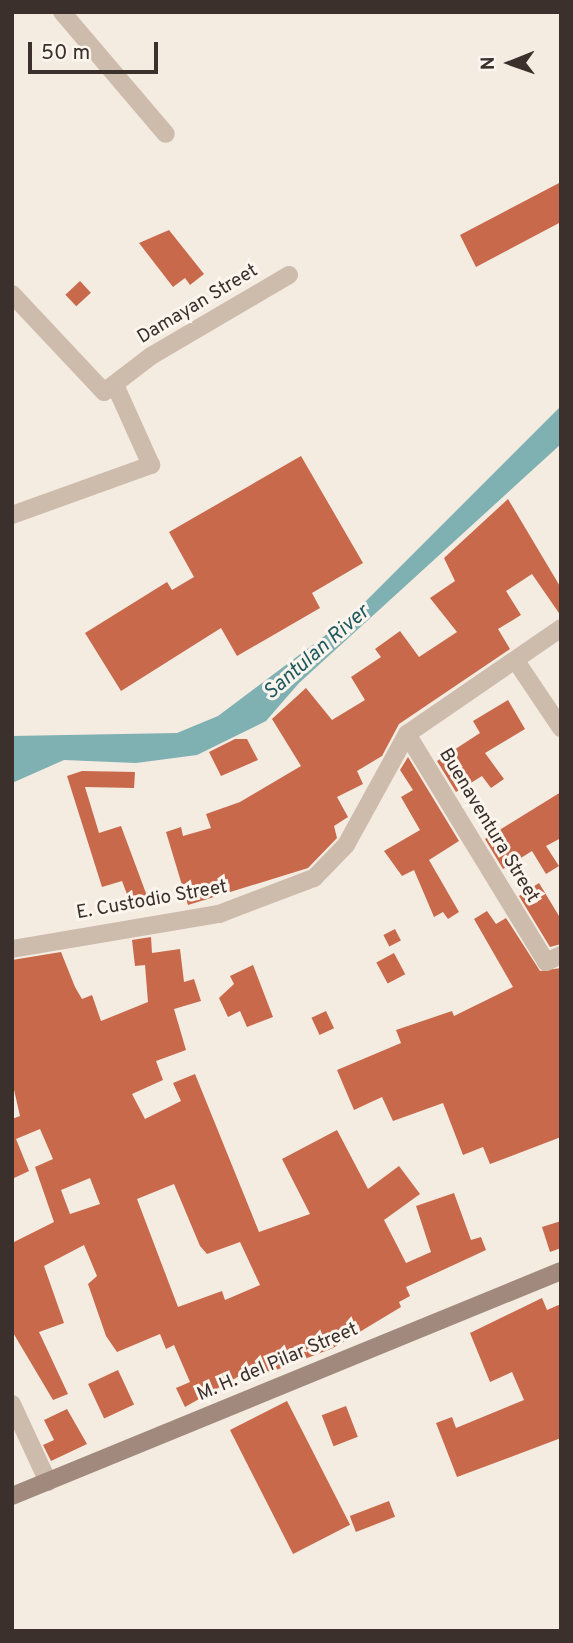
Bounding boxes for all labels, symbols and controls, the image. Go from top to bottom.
scale bar [32,28,161,72]
north arrow [475,28,545,98]
text: 50 m [41,40,90,67]
text: N [477,56,501,70]
street label: Damayan Street [134,260,262,350]
water label: Santulan River [259,600,375,706]
street label: Buenaventura Street [433,745,543,907]
street label: E. Custodio Street [75,877,229,925]
street label: M. H. del Pilar Street [194,1319,362,1407]

